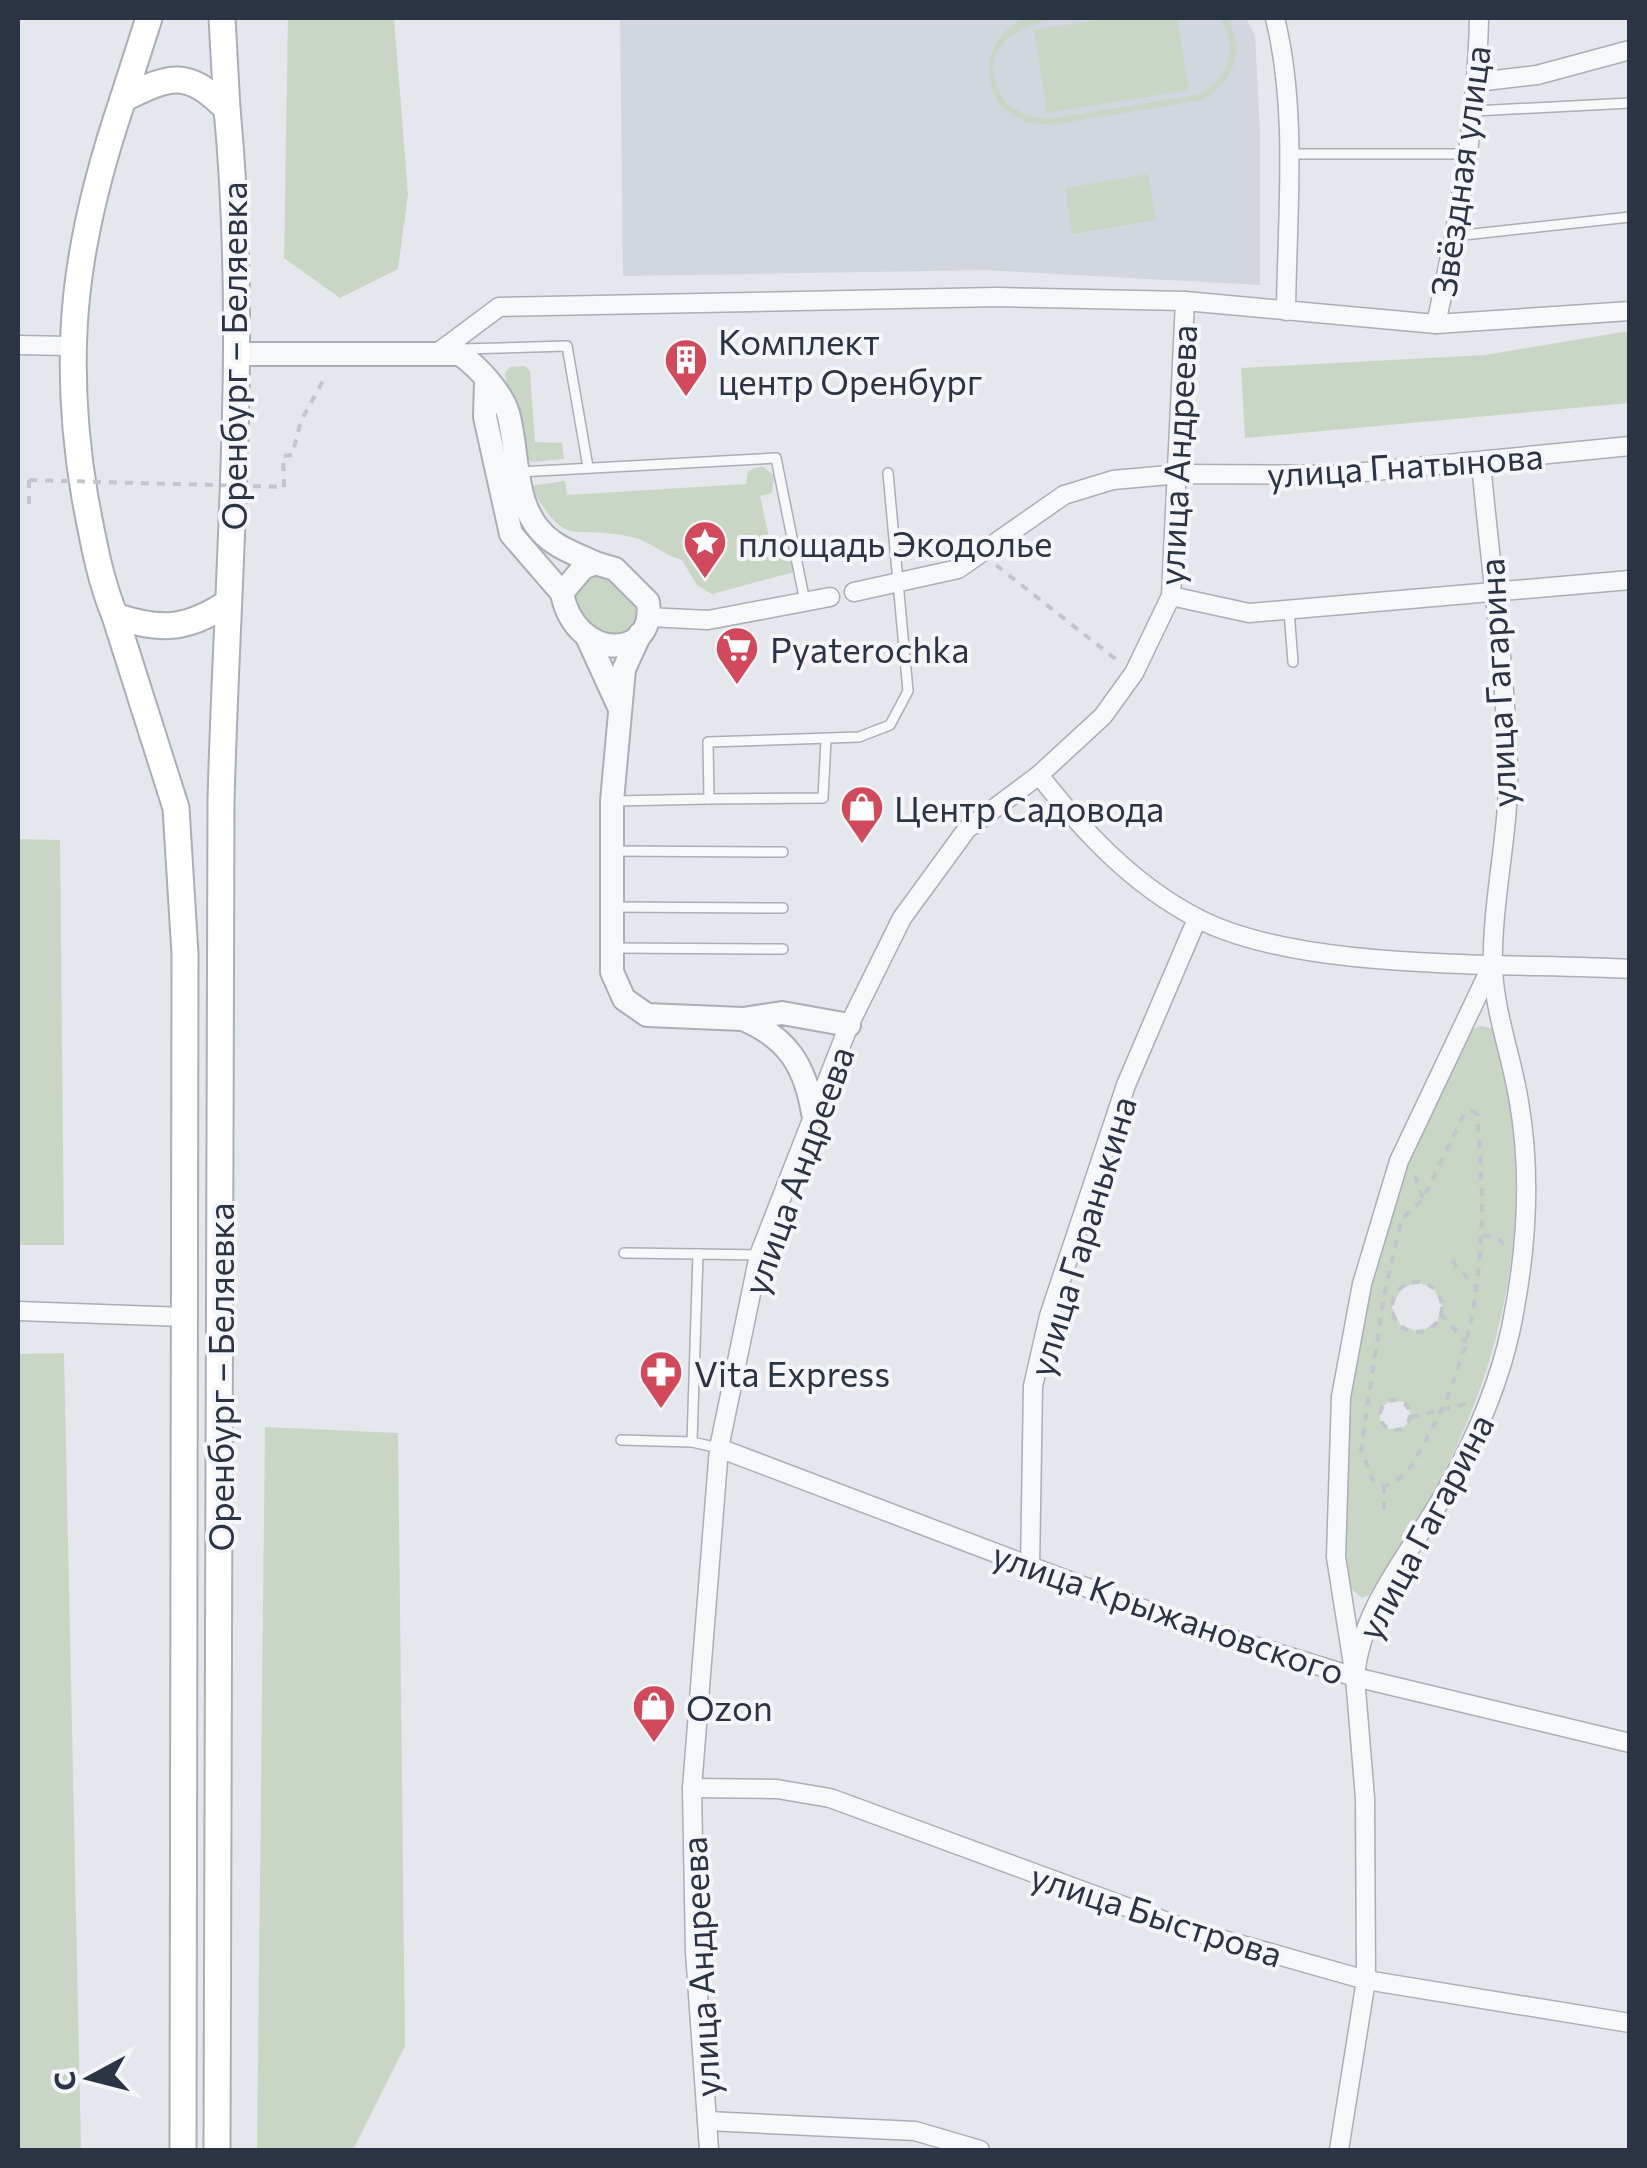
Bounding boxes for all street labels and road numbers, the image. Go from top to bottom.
street label: Звёздная улица [1420,43,1498,299]
street label: Оренбург – Беляевка [211,182,254,530]
street label: улица Андреева [1148,323,1204,587]
street label: улица Гнатынова [1265,433,1545,495]
street label: улица Гагарина [1468,557,1524,809]
street label: улица Андреева [732,1040,862,1300]
street label: улица Гаранькина [1018,1091,1144,1381]
street label: Оренбург – Беляевка [198,1203,241,1551]
street label: улица Гагарина [1346,1406,1502,1646]
street label: улица Крыжановского [987,1532,1351,1692]
street label: улица Андреева [671,1835,727,2099]
street label: улица Быстрова [1026,1853,1288,1975]

